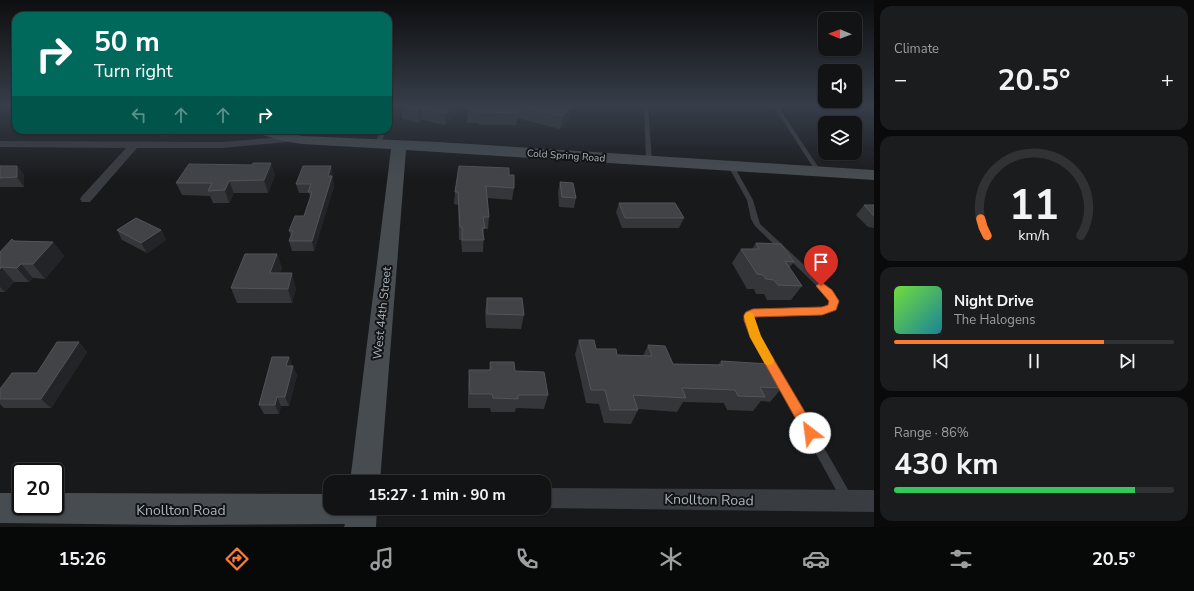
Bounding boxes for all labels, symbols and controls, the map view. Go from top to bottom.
north arrow [818,12,862,56]
map controls [818,12,862,160]
text: 50 m [94,23,160,61]
icon: right [28,28,80,80]
text: Climate [894,40,939,58]
text: Turn right [94,59,173,83]
text: 20.5° [998,60,1070,101]
button: sound [818,64,862,108]
text: − [894,65,907,95]
text: + [1161,65,1174,95]
icon: left [128,104,150,126]
icon: ahead [170,104,192,126]
icon: ahead [212,104,234,126]
icon: right [254,104,276,126]
button: layers [818,116,862,160]
street label: Cold Spring Road [526,146,606,166]
text: 11 [1009,177,1059,234]
text: km/h [1018,226,1050,245]
pin [804,245,838,286]
icon: arrive [810,251,832,273]
street label: West 44th Street [369,265,395,360]
text: Night Drive [954,291,1034,311]
text: The Halogens [954,311,1035,329]
icon: previous [930,350,952,372]
icon: pause [1023,350,1045,372]
icon: next [1116,350,1138,372]
position arrow [789,412,831,454]
text: Range · 86% [894,424,969,442]
text: 430 km [894,444,999,485]
speed limit sign: 20 [12,463,64,515]
text: 15:27 · 1 min · 90 m [368,485,506,505]
street label: Knollton Road [664,490,754,510]
street label: Knollton Road [136,501,226,520]
icon: directions [223,545,251,573]
icon: music [368,545,396,573]
icon: phone [513,545,541,573]
icon: climate [657,545,685,573]
icon: car [802,545,830,573]
icon: filters [947,545,975,573]
text: 15:26 [58,547,106,571]
text: 20.5° [1092,547,1136,571]

